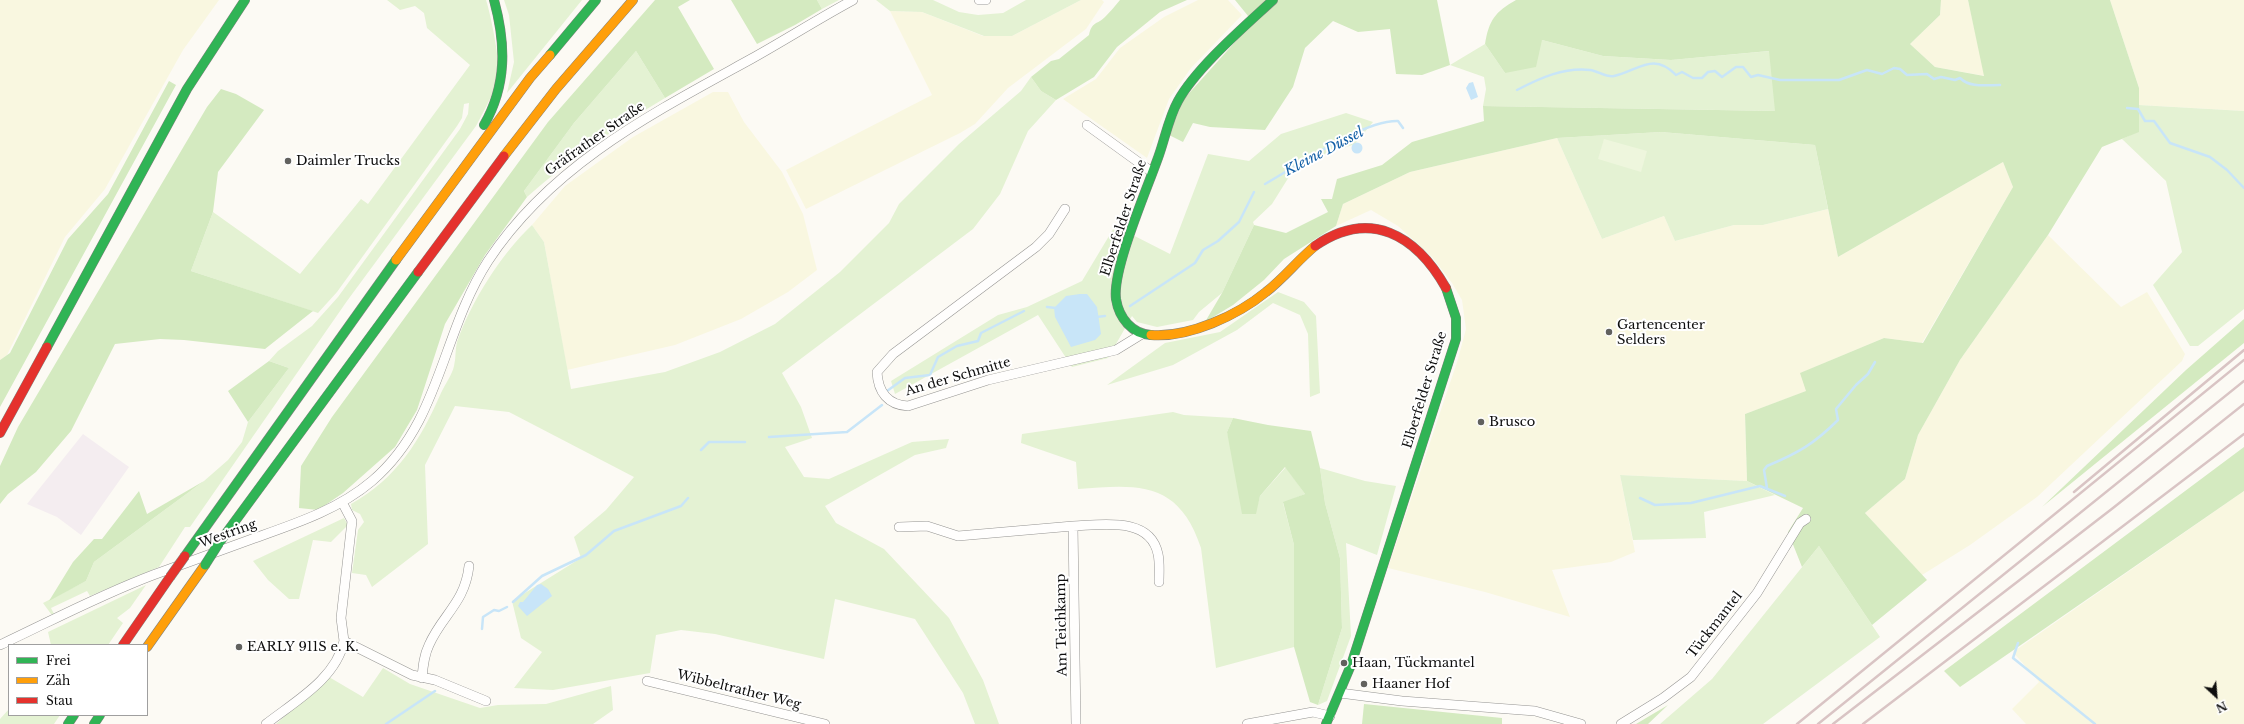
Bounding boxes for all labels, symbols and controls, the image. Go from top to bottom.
street label: Gräfrather Straße [542,99,648,179]
water label: Kleine Düssel [1281,124,1367,180]
place label: Daimler Trucks [296,153,400,169]
marker: Daimler Trucks [283,156,293,166]
street label: Elberfelder Straße [1098,158,1150,278]
place label: Gartencenter Selders [1617,317,1705,348]
marker: Gartencenter Selders [1604,327,1614,337]
street label: Elberfelder Straße [1400,329,1450,451]
street label: An der Schmitte [904,355,1012,399]
place label: Brusco [1489,414,1535,430]
marker: Brusco [1476,417,1486,427]
street label: Westring [197,516,259,552]
street label: Am Teichkamp [1053,574,1071,676]
street label: Tückmantel [1684,589,1746,661]
place label: EARLY 911S e. K. [247,639,359,655]
marker: EARLY 911S e. K. [234,642,244,652]
legend [8,644,148,716]
text: Frei [46,653,71,668]
place label: Haan, Tückmantel [1352,655,1475,671]
marker: Haan, Tückmantel [1339,658,1349,668]
street label: Wibbeltrather Weg [675,667,803,713]
text: Zäh [46,673,70,688]
place label: Haaner Hof [1372,676,1450,692]
north arrow [2196,676,2236,716]
marker: Haaner Hof [1359,679,1369,689]
text: Stau [46,693,73,708]
text: N [2214,698,2229,715]

